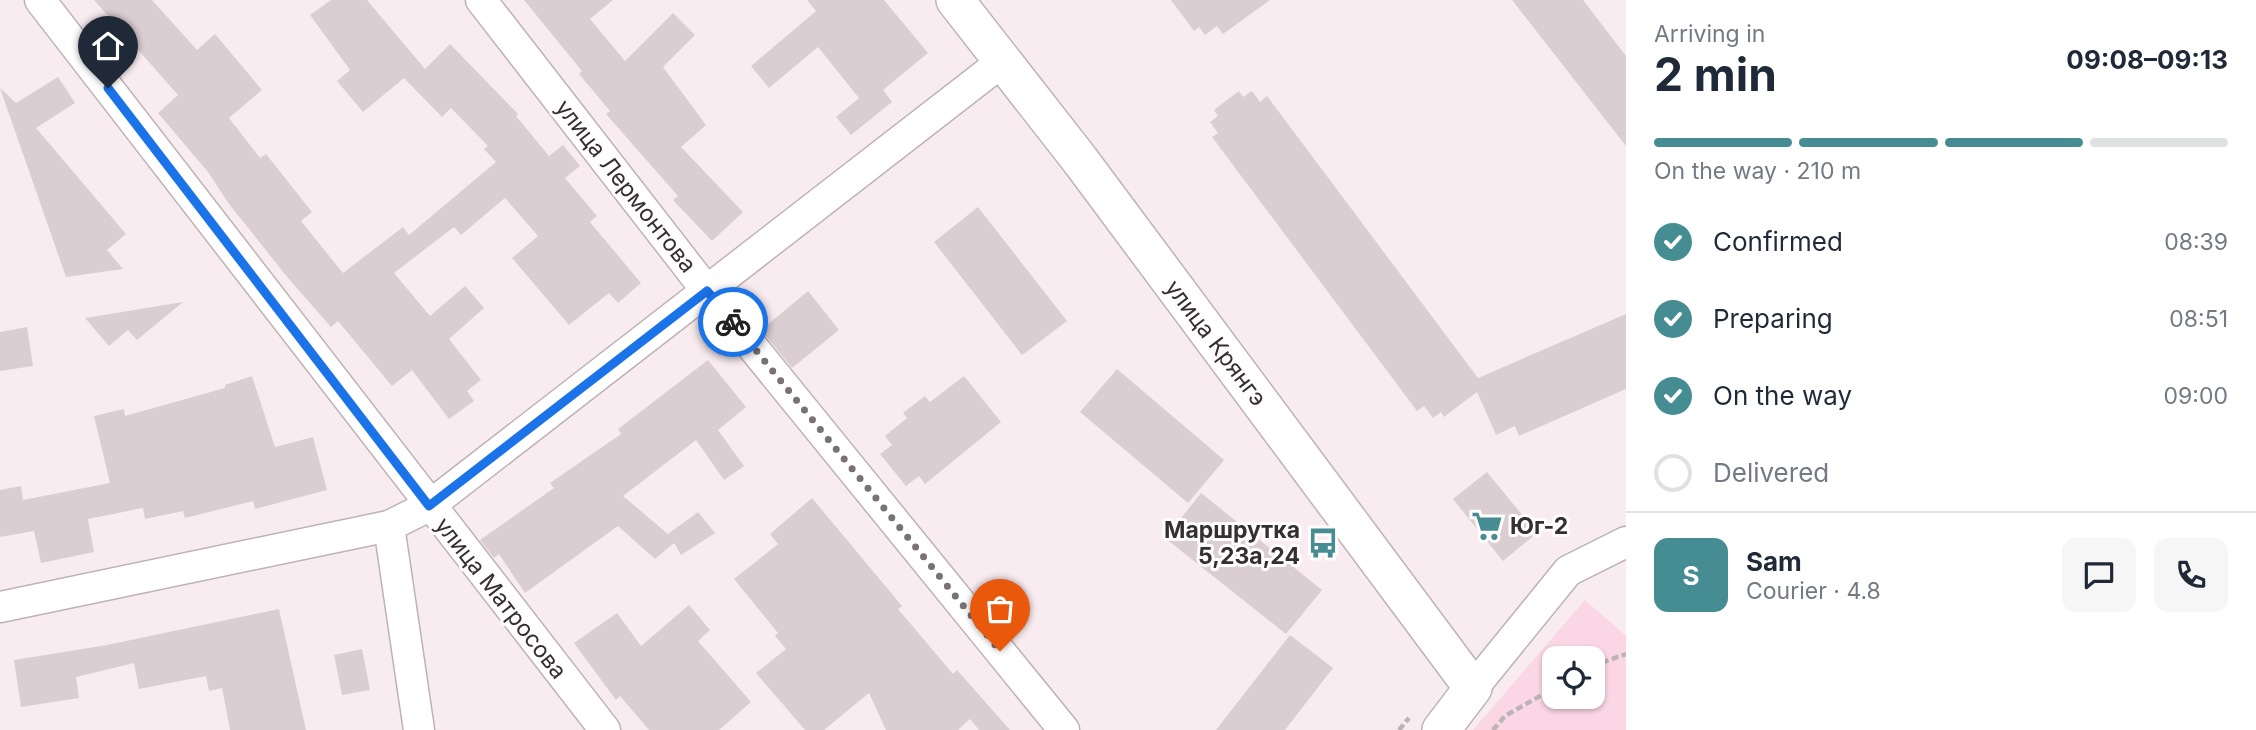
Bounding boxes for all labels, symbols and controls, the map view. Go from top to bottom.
pin [78,16,138,88]
text: Arriving in [1654,20,1765,48]
icon: home [89,27,127,65]
text: 09:08–09:13 [2066,44,2228,75]
text: 2 min [1654,46,1777,102]
street label: улица Лермонтова [550,94,702,278]
text: On the way · 210 m [1654,157,1861,185]
icon: check [1654,223,1692,261]
text: Confirmed [1713,226,1843,257]
text: 08:39 [2164,228,2228,256]
street label: улица Крянгэ [1159,274,1273,412]
courier [698,287,768,357]
icon: check [1654,300,1692,338]
icon: bike [714,303,752,341]
text: Preparing [1713,303,1833,334]
text: 08:51 [2169,305,2228,333]
icon: check [1654,377,1692,415]
text: On the way [1713,380,1852,411]
text: 09:00 [2164,382,2228,410]
text: Delivered [1713,457,1829,488]
supermarket icon: Юг-2 [1470,509,1504,543]
street label: улица Матросова [429,512,573,684]
place label: Юг-2 [1510,512,1568,540]
place label: Маршрутка 5,23а,24 [1164,516,1300,570]
bus stop icon: Маршрутка 5,23а,24 [1306,526,1340,560]
button: chat [2062,538,2136,612]
button: phone [2154,538,2228,612]
text: Sam [1746,546,1802,577]
text: S [1682,560,1700,591]
text: Courier · 4.8 [1746,577,1881,605]
pin [970,579,1030,651]
icon: bag [981,590,1019,628]
map controls [1542,646,1605,709]
button: locate [1542,646,1605,709]

